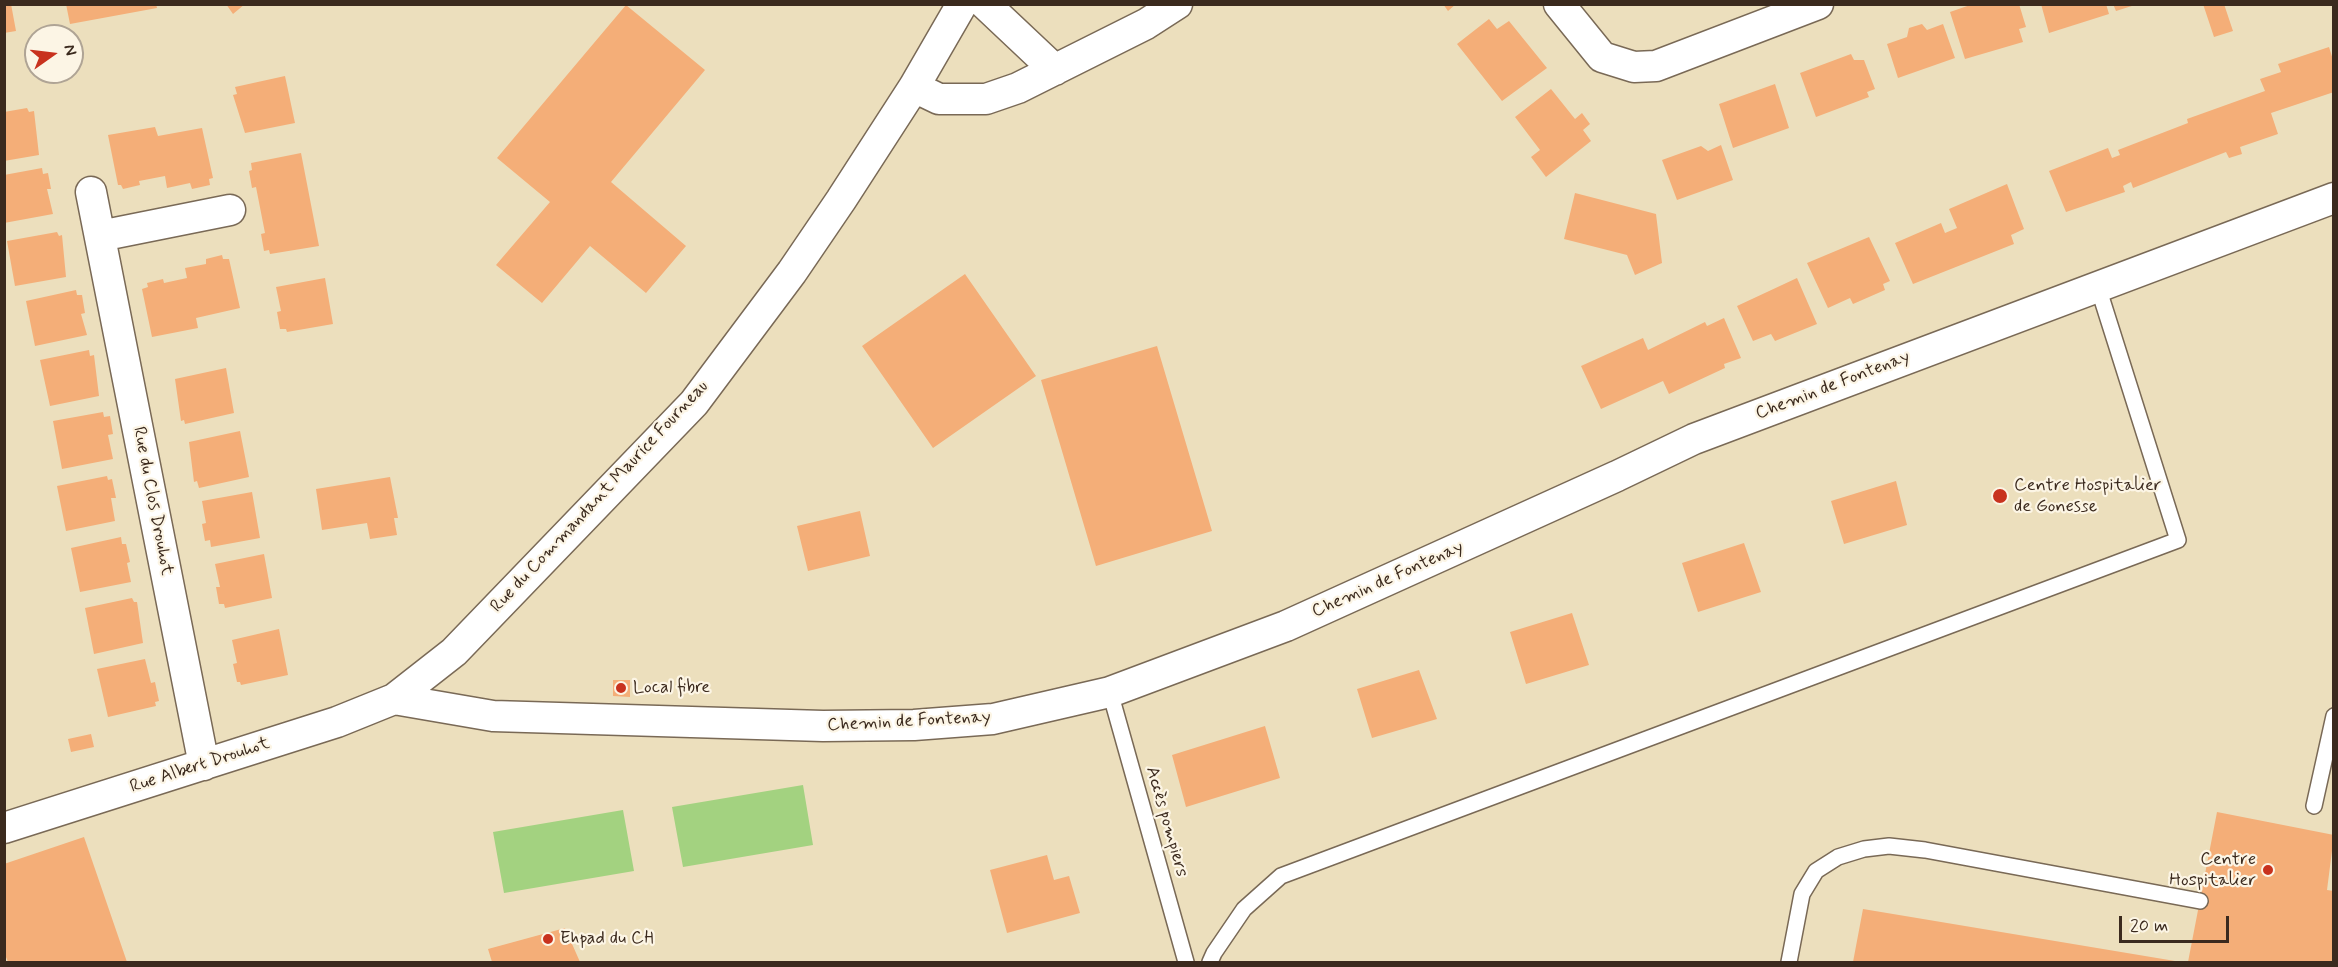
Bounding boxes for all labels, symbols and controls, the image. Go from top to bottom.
north arrow [24,24,84,84]
text: N [59,42,81,58]
street label: Chemin de Fontenay [1753,347,1913,425]
street label: Rue du Commandant Maurice Fourneau [487,376,713,618]
street label: Rue du Clos Drouhot [127,425,177,577]
place label: Centre Hospitalier de Gonesse [2014,475,2161,518]
marker: Centre Hospitalier de Gonesse [1991,487,2009,505]
street label: Chemin de Fontenay [1309,537,1467,623]
place label: Local fibre [633,677,710,699]
marker: Local fibre [614,681,628,695]
street label: Chemin de Fontenay [827,707,991,737]
street label: Rue Albert Drouhot [127,733,273,799]
street label: Accès pompiers [1140,764,1192,880]
place label: Centre Hospitalier [2169,849,2256,892]
marker: Centre Hospitalier [2261,863,2275,877]
scale bar [2122,904,2232,942]
text: 20 m [2130,914,2168,938]
place label: Ehpad du CH [560,928,654,950]
marker: Ehpad du CH [541,932,555,946]

